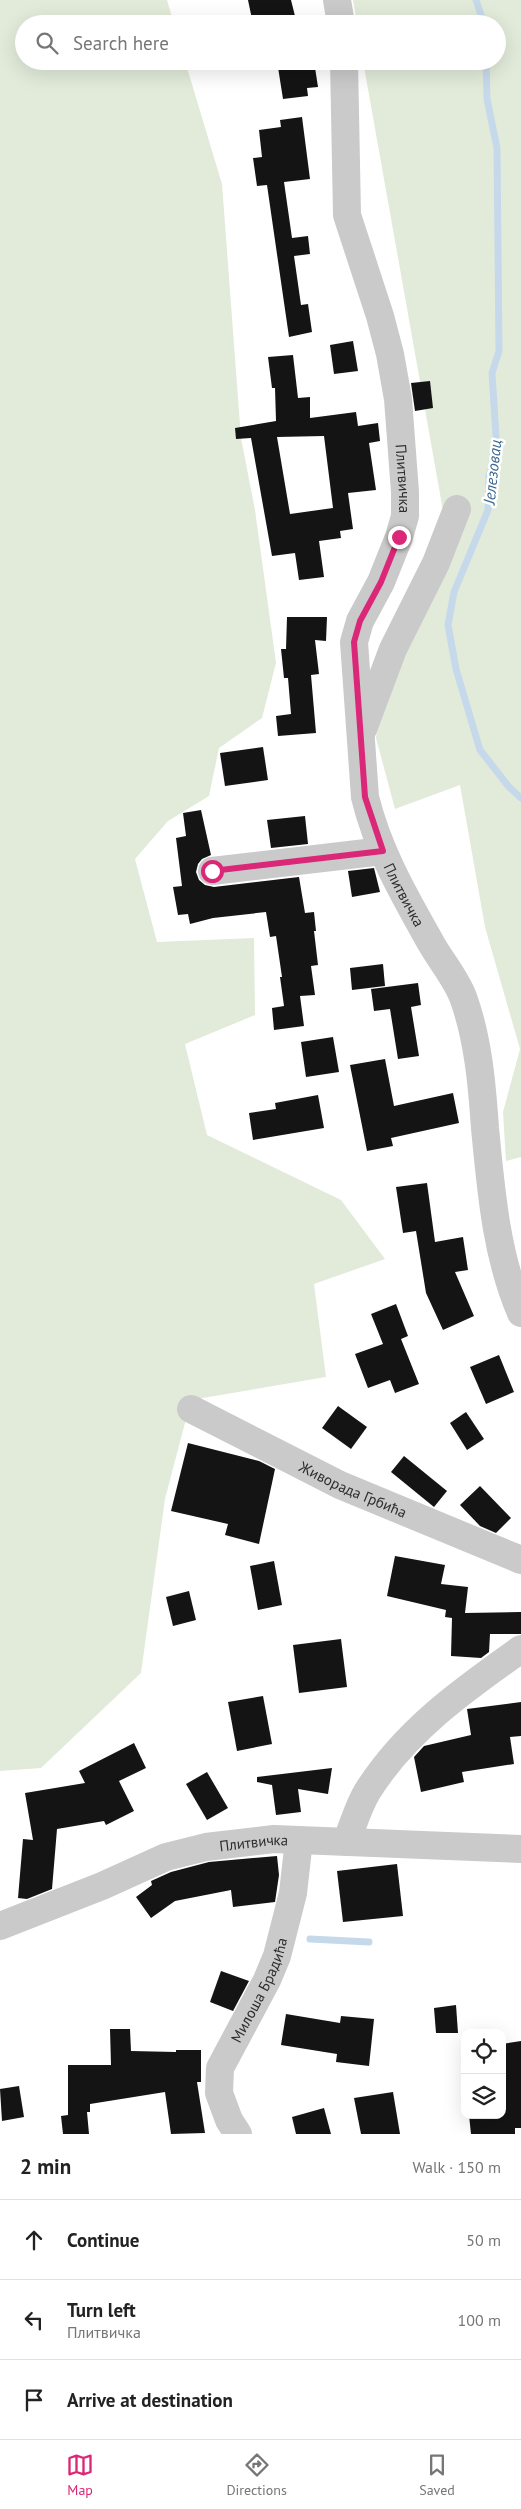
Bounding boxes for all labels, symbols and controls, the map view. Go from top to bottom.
search box [15,15,506,70]
icon: search [33,29,61,57]
text: Search here [73,31,169,55]
water label: Јелезовац [479,439,505,506]
street label: Плитвичка [392,443,415,513]
route end [388,526,411,549]
route start [201,860,224,883]
street label: Плитвичка [380,860,429,930]
street label: Живорада Грбића [295,1456,410,1521]
street label: Плитвичка [218,1829,289,1855]
street label: Милоша Брадића [226,1935,291,2046]
map controls [461,2029,506,2119]
button: locate [461,2029,506,2074]
button: layers [461,2074,506,2119]
text: 2 min [20,2153,71,2180]
text: Walk · 150 m [412,2157,501,2177]
icon: ahead [20,2226,48,2254]
text: Continue [67,2228,139,2252]
text: 50 m [466,2230,501,2250]
text: Turn left [67,2298,136,2322]
icon: left [20,2306,48,2334]
text: 100 m [458,2310,501,2330]
text: Плитвичка [67,2322,141,2342]
icon: arrive [20,2386,48,2414]
text: Arrive at destination [67,2388,233,2412]
tab: Map [66,2451,94,2499]
tab: Directions [226,2451,287,2499]
tab: Saved [419,2451,455,2499]

